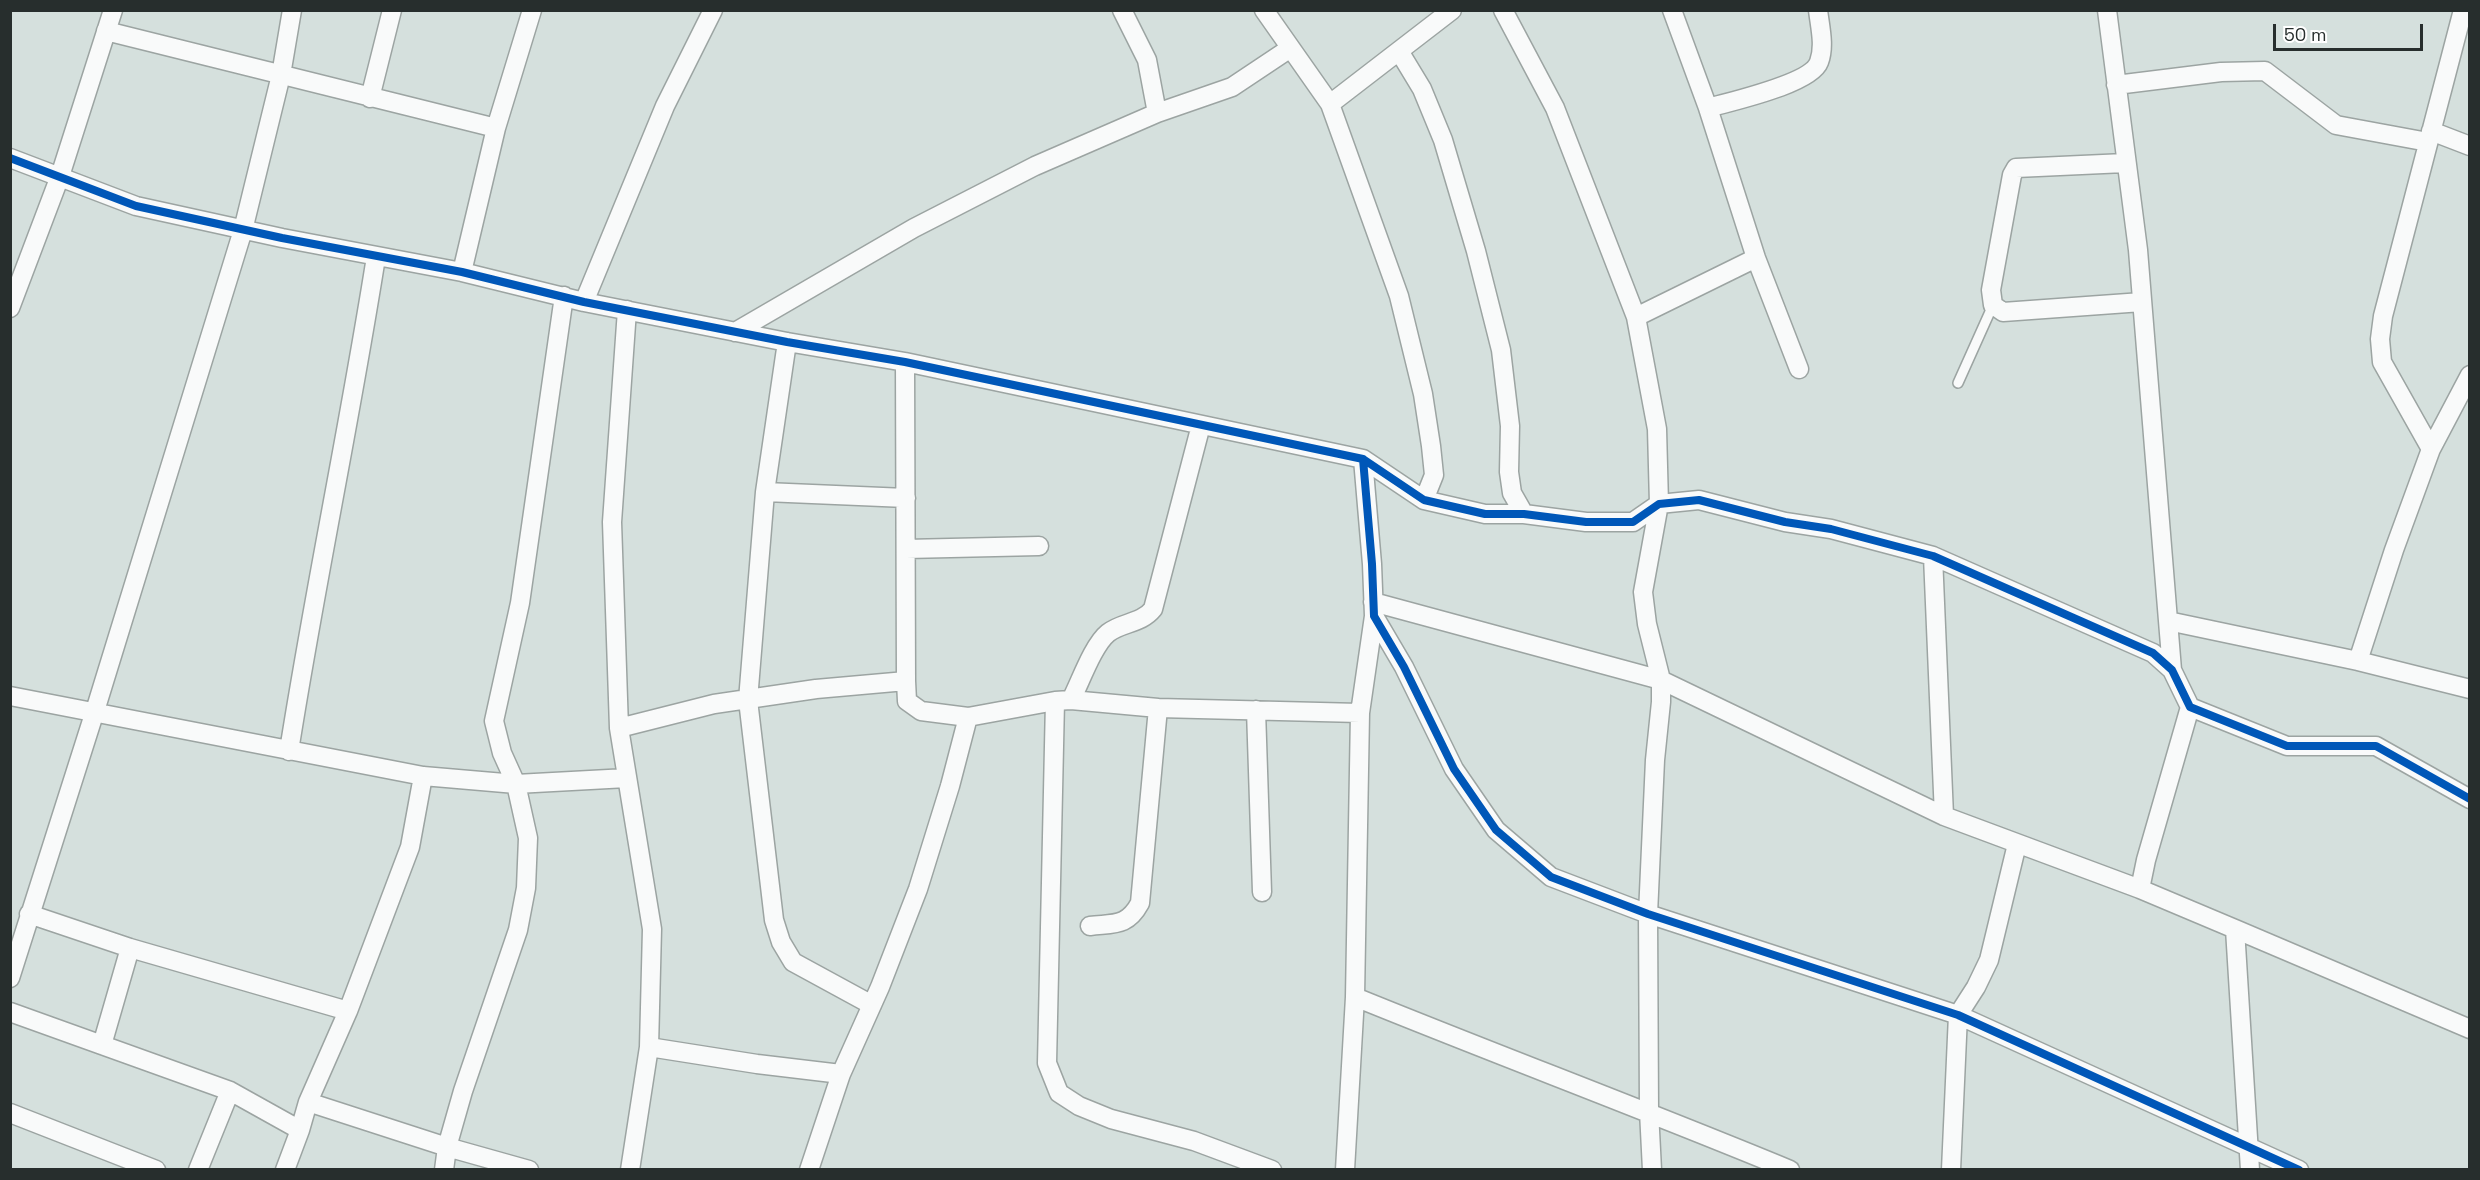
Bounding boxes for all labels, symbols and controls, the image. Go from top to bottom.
scale bar [2276,12,2426,50]
text: 50 m [2284,23,2326,46]

